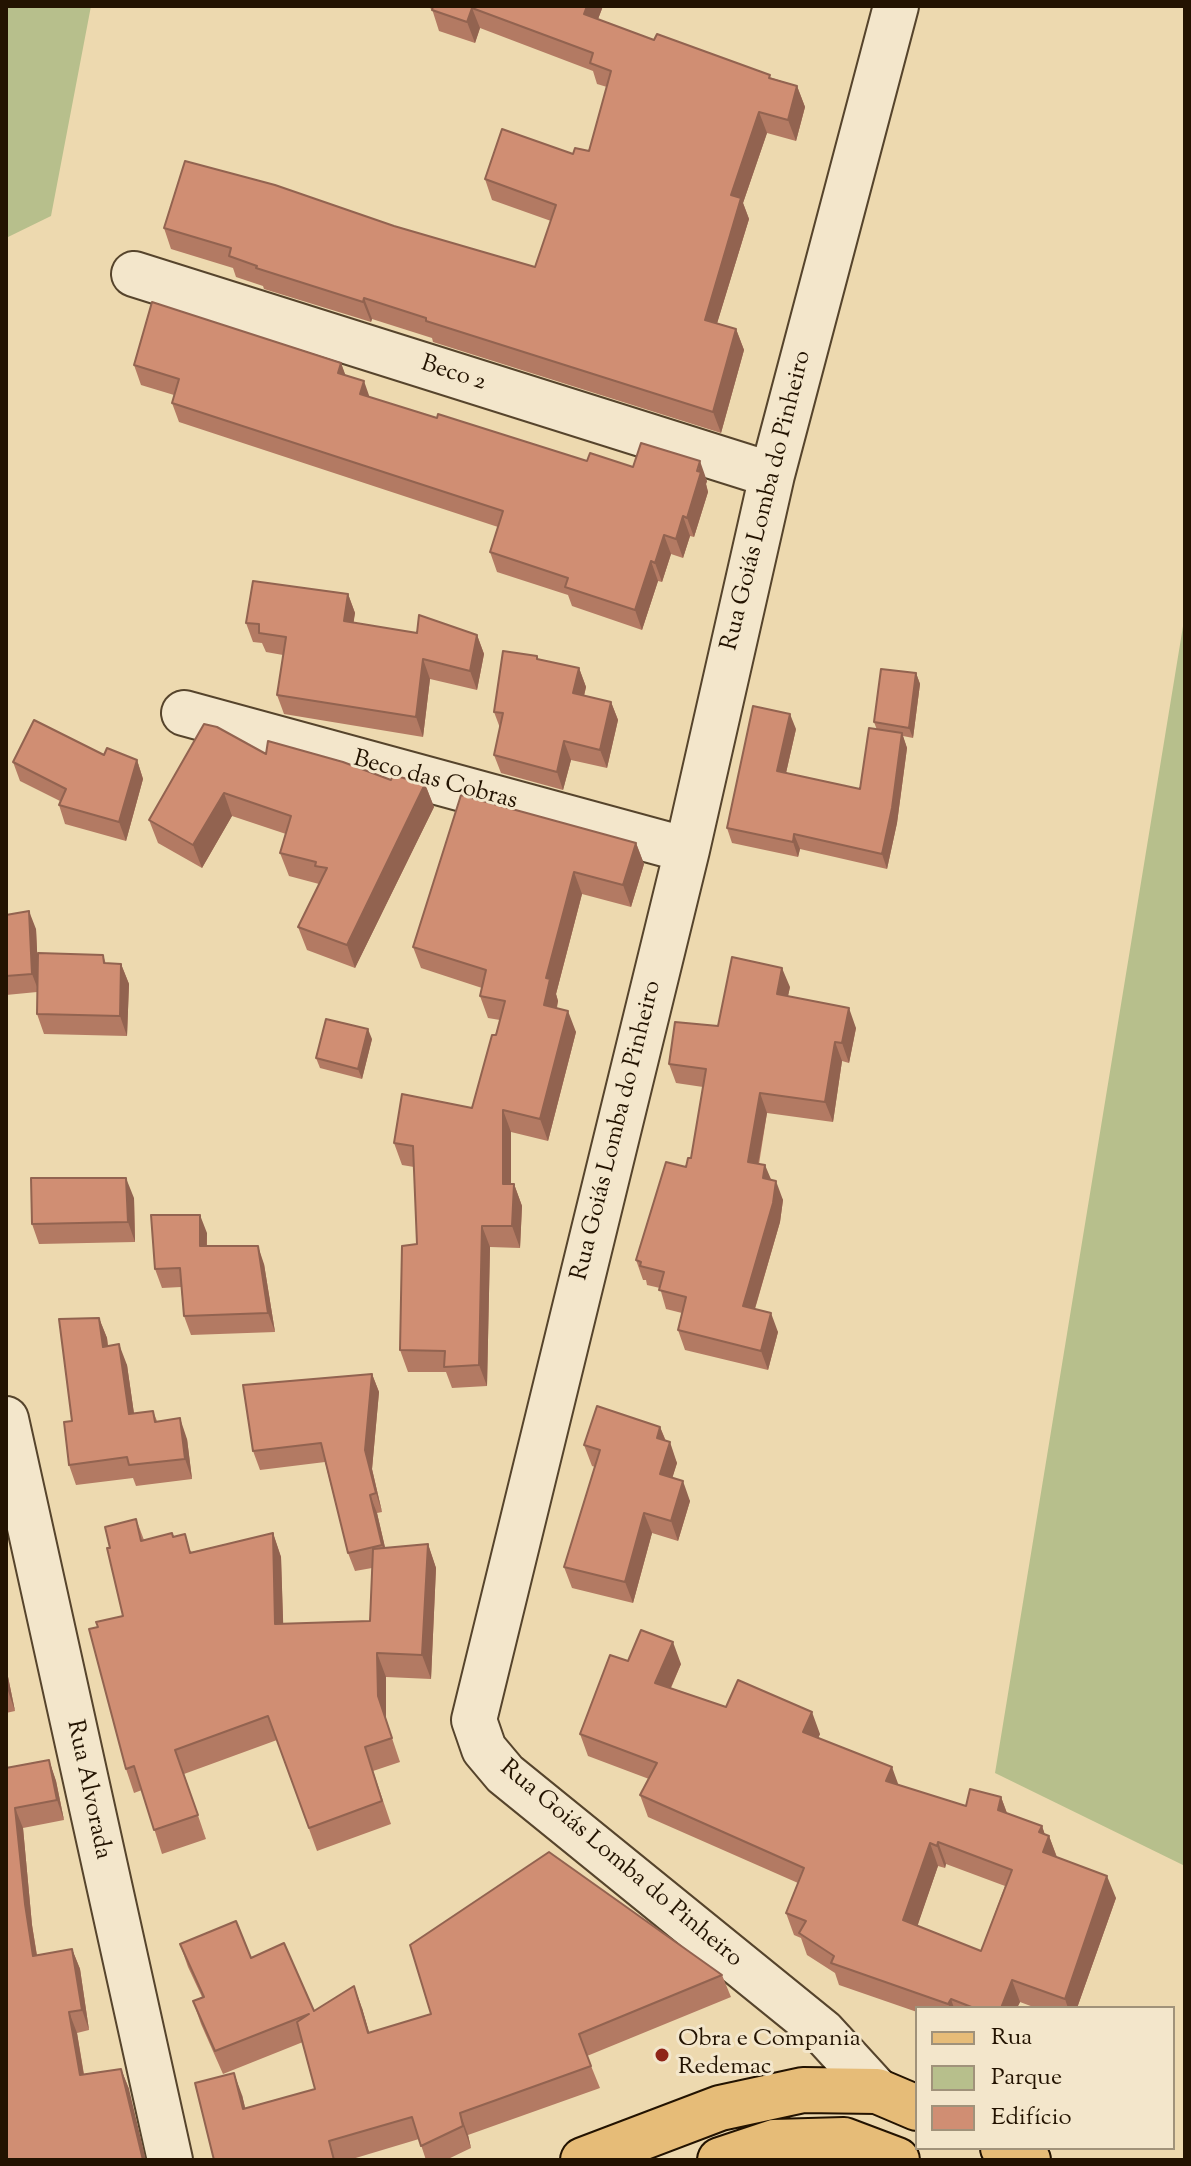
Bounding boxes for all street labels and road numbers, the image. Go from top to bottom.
street label: Rua Goiás Lomba do Pinheiro [717,348,819,654]
street label: Beco 2 [417,351,489,399]
street label: Beco das Cobras [350,746,520,818]
street label: Rua Goiás Lomba do Pinheiro [567,978,669,1284]
street label: Rua Alvorada [58,1718,116,1862]
street label: Rua Goiás Lomba do Pinheiro [493,1755,747,1975]

